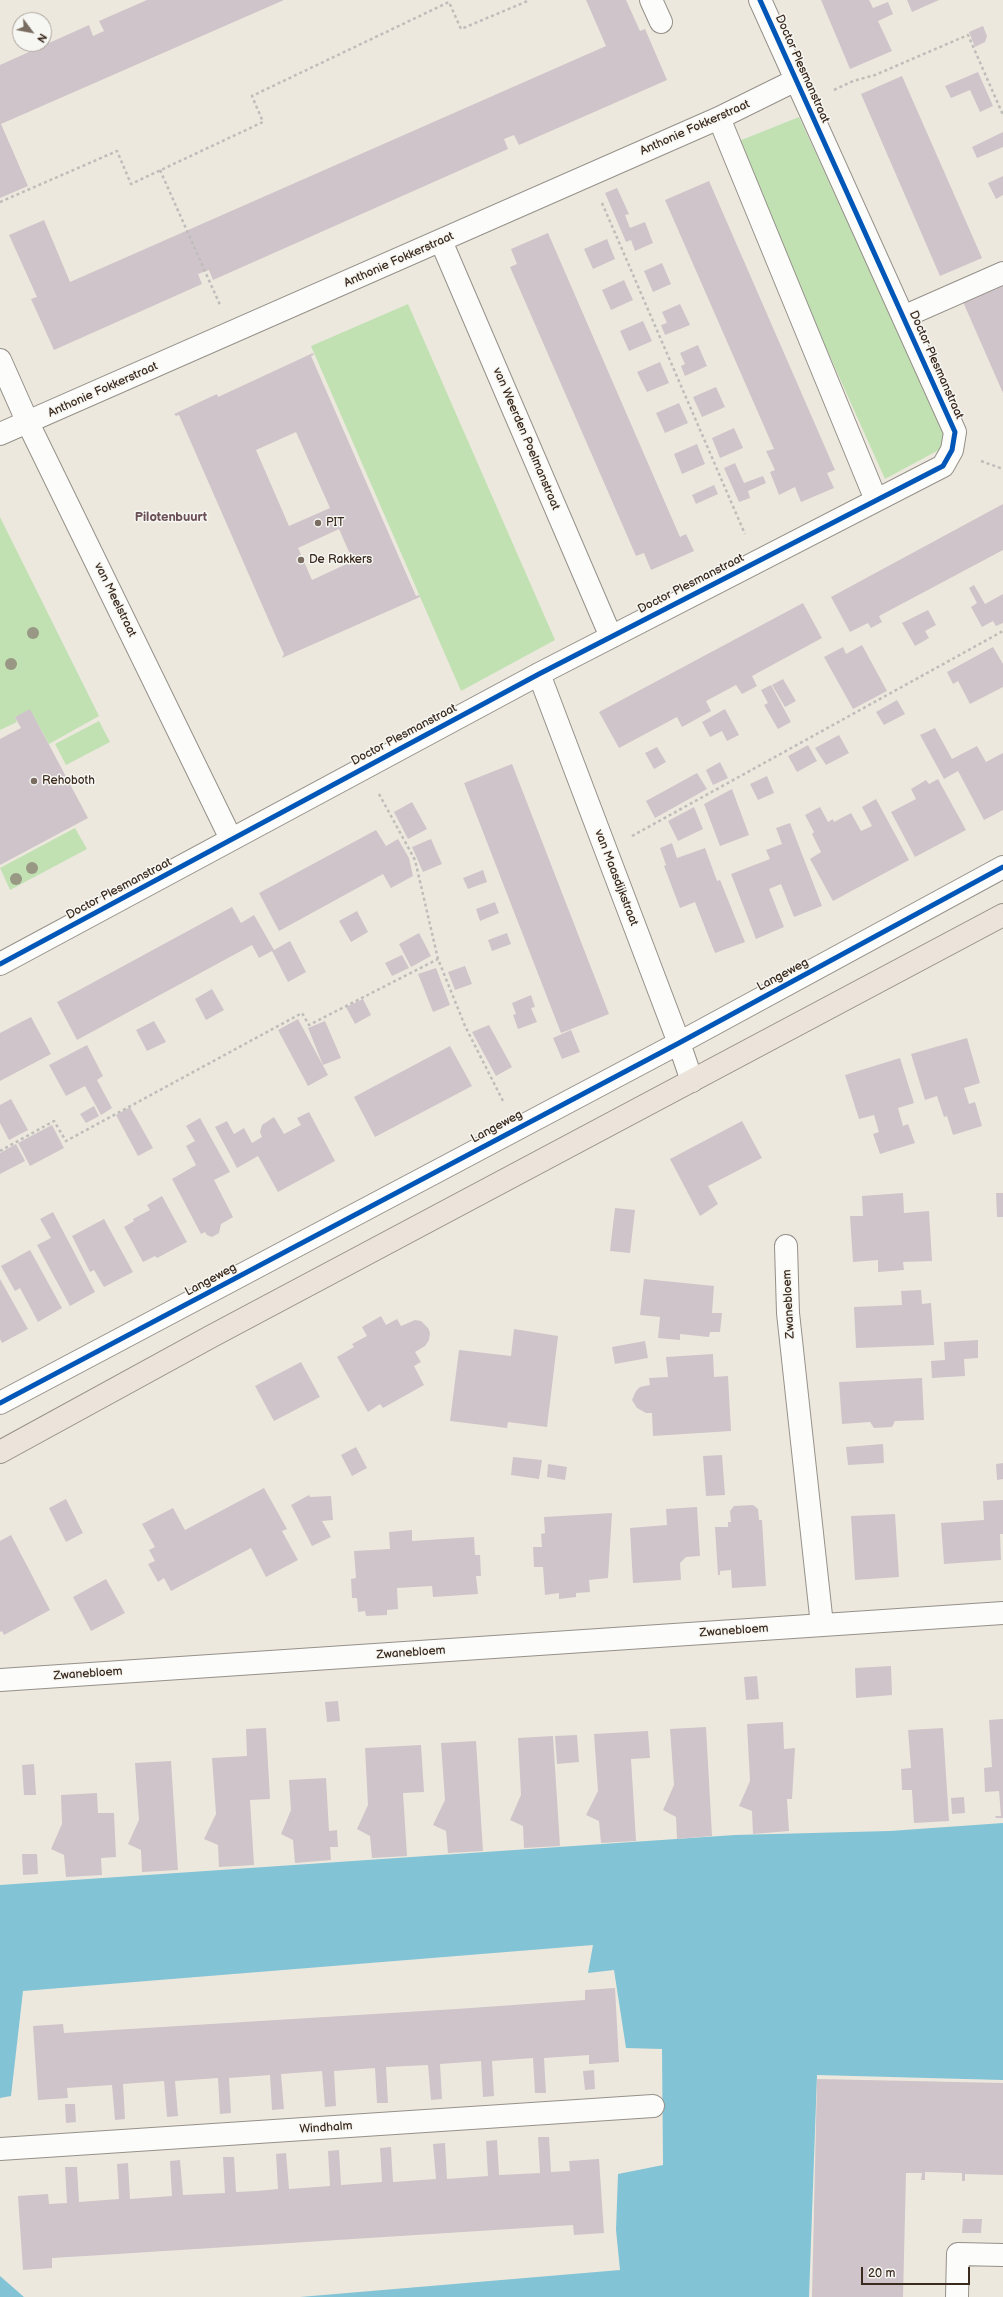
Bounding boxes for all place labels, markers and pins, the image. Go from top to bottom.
place label: PIT [326,516,344,530]
marker: PIT [313,518,323,528]
place label: De Rakkers [309,553,372,567]
marker: De Rakkers [296,555,306,565]
place label: Rehoboth [42,774,95,788]
marker: Rehoboth [29,776,39,786]

